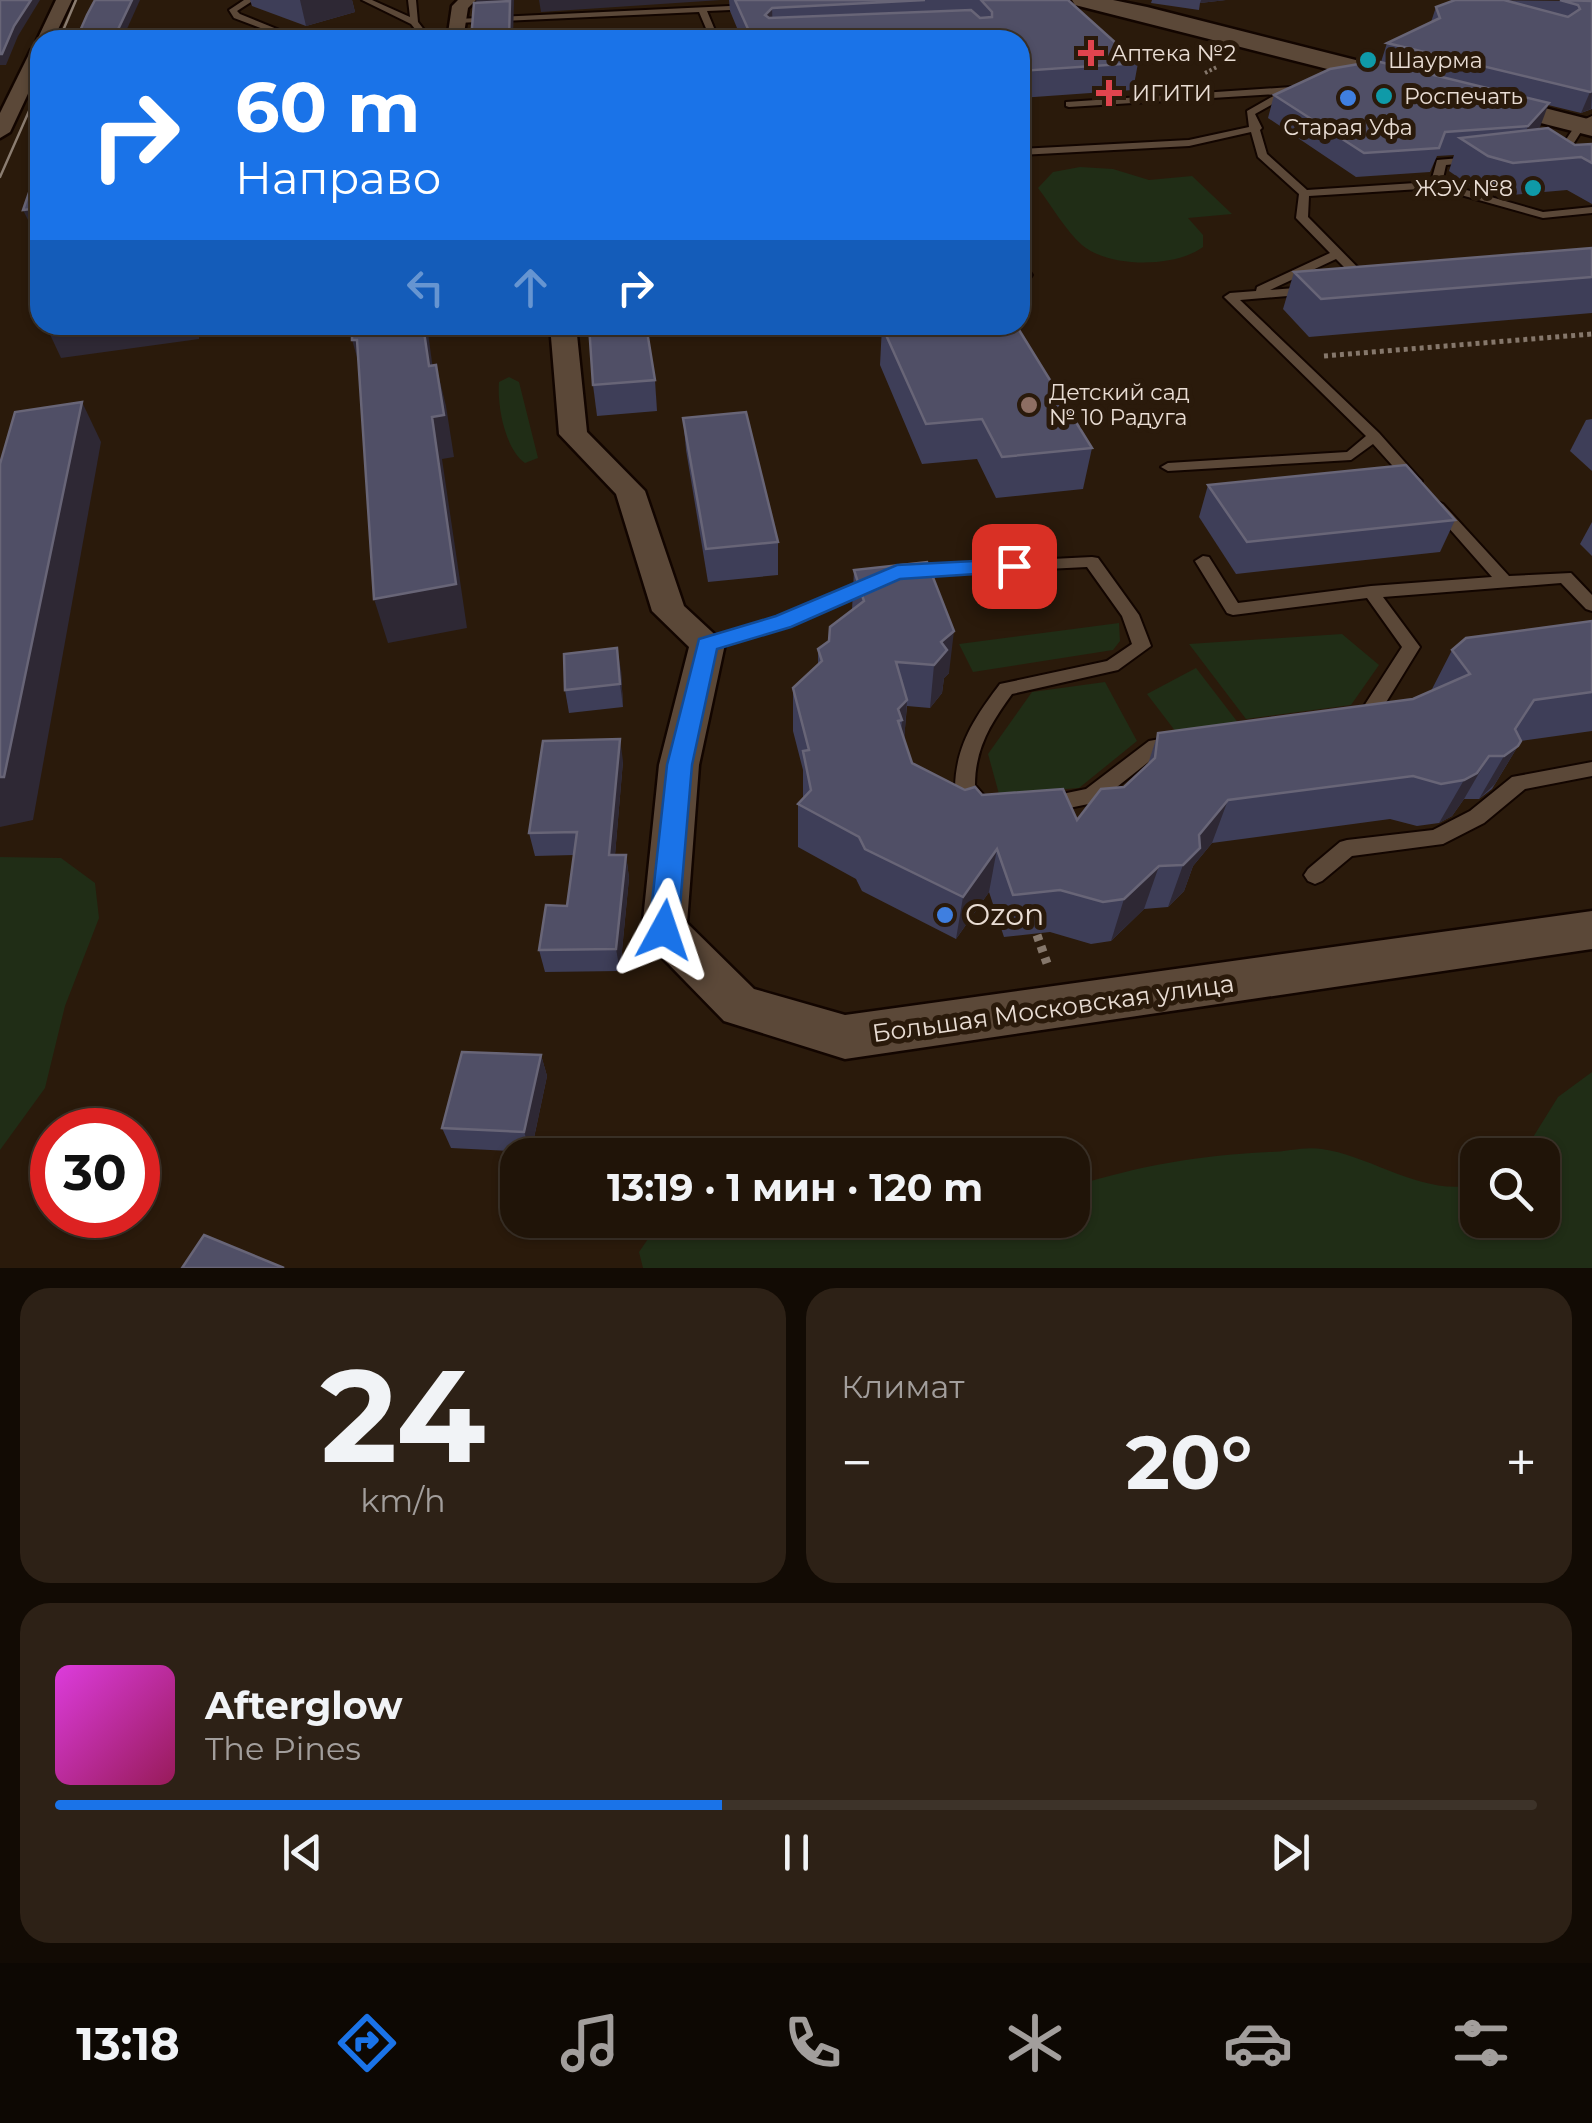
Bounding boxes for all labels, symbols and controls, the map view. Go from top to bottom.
place label: Аптека №2 [1111,40,1236,67]
marker: Аптека №2 [1080,42,1102,64]
place label: Шаурма [1388,47,1482,74]
marker: Шаурма [1357,49,1379,71]
text: 60 m [235,64,420,150]
icon: right [70,70,200,200]
marker: ИГИТИ [1096,80,1122,106]
place label: ИГИТИ [1132,80,1212,107]
place label: Роспечать [1404,83,1523,110]
marker: Роспечать [1373,85,1395,107]
marker: Старая Уфа [1337,87,1359,109]
place label: Старая Уфа [1283,114,1413,141]
text: Направо [235,150,441,205]
place label: ЖЭУ №8 [1415,175,1513,202]
marker: ЖЭУ №8 [1522,177,1544,199]
icon: left [398,260,453,315]
icon: ahead [503,260,558,315]
icon: right [608,260,663,315]
place label: Детский сад № 10 Радуга [1049,379,1190,431]
marker: Детский сад № 10 Радуга [1018,394,1040,416]
pin [972,524,1057,609]
icon: arrive [987,539,1042,594]
position arrow [612,878,716,982]
place label: Ozon [965,896,1044,933]
marker: Ozon [934,904,956,926]
street label: Большая Московская улица [870,968,1236,1048]
speed limit sign: 30 [30,1108,160,1238]
map controls [1460,1138,1560,1238]
button: search [1460,1138,1560,1238]
text: 13:19 · 1 мин · 120 m [607,1164,983,1211]
text: 24 [321,1336,485,1495]
text: Климат [841,1367,964,1406]
text: 20° [1126,1416,1252,1508]
text: − [841,1429,873,1496]
text: + [1505,1429,1537,1496]
text: km/h [360,1481,446,1520]
text: Afterglow [205,1682,403,1729]
text: The Pines [205,1729,361,1768]
icon: previous [275,1825,330,1880]
icon: pause [769,1825,824,1880]
icon: next [1263,1825,1318,1880]
icon: directions [332,2008,402,2078]
icon: music [555,2008,625,2078]
icon: phone [778,2008,848,2078]
icon: climate [1000,2008,1070,2078]
icon: car [1223,2008,1293,2078]
icon: filters [1446,2008,1516,2078]
text: 13:18 [76,2016,180,2071]

